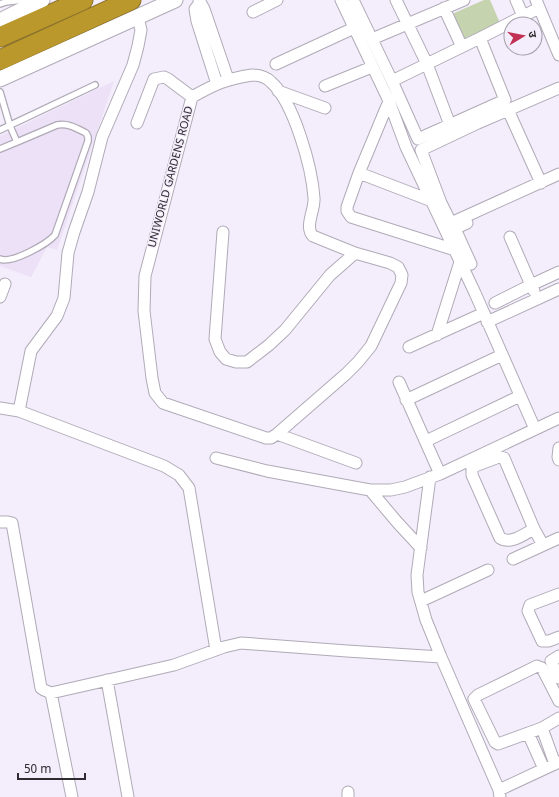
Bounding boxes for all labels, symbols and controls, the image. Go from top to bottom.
north arrow [503,16,543,56]
text: उ [524,30,539,39]
street label: UNIWORLD GARDENS ROAD [145,105,197,249]
scale bar [18,755,85,781]
text: 50 m [24,762,52,778]

